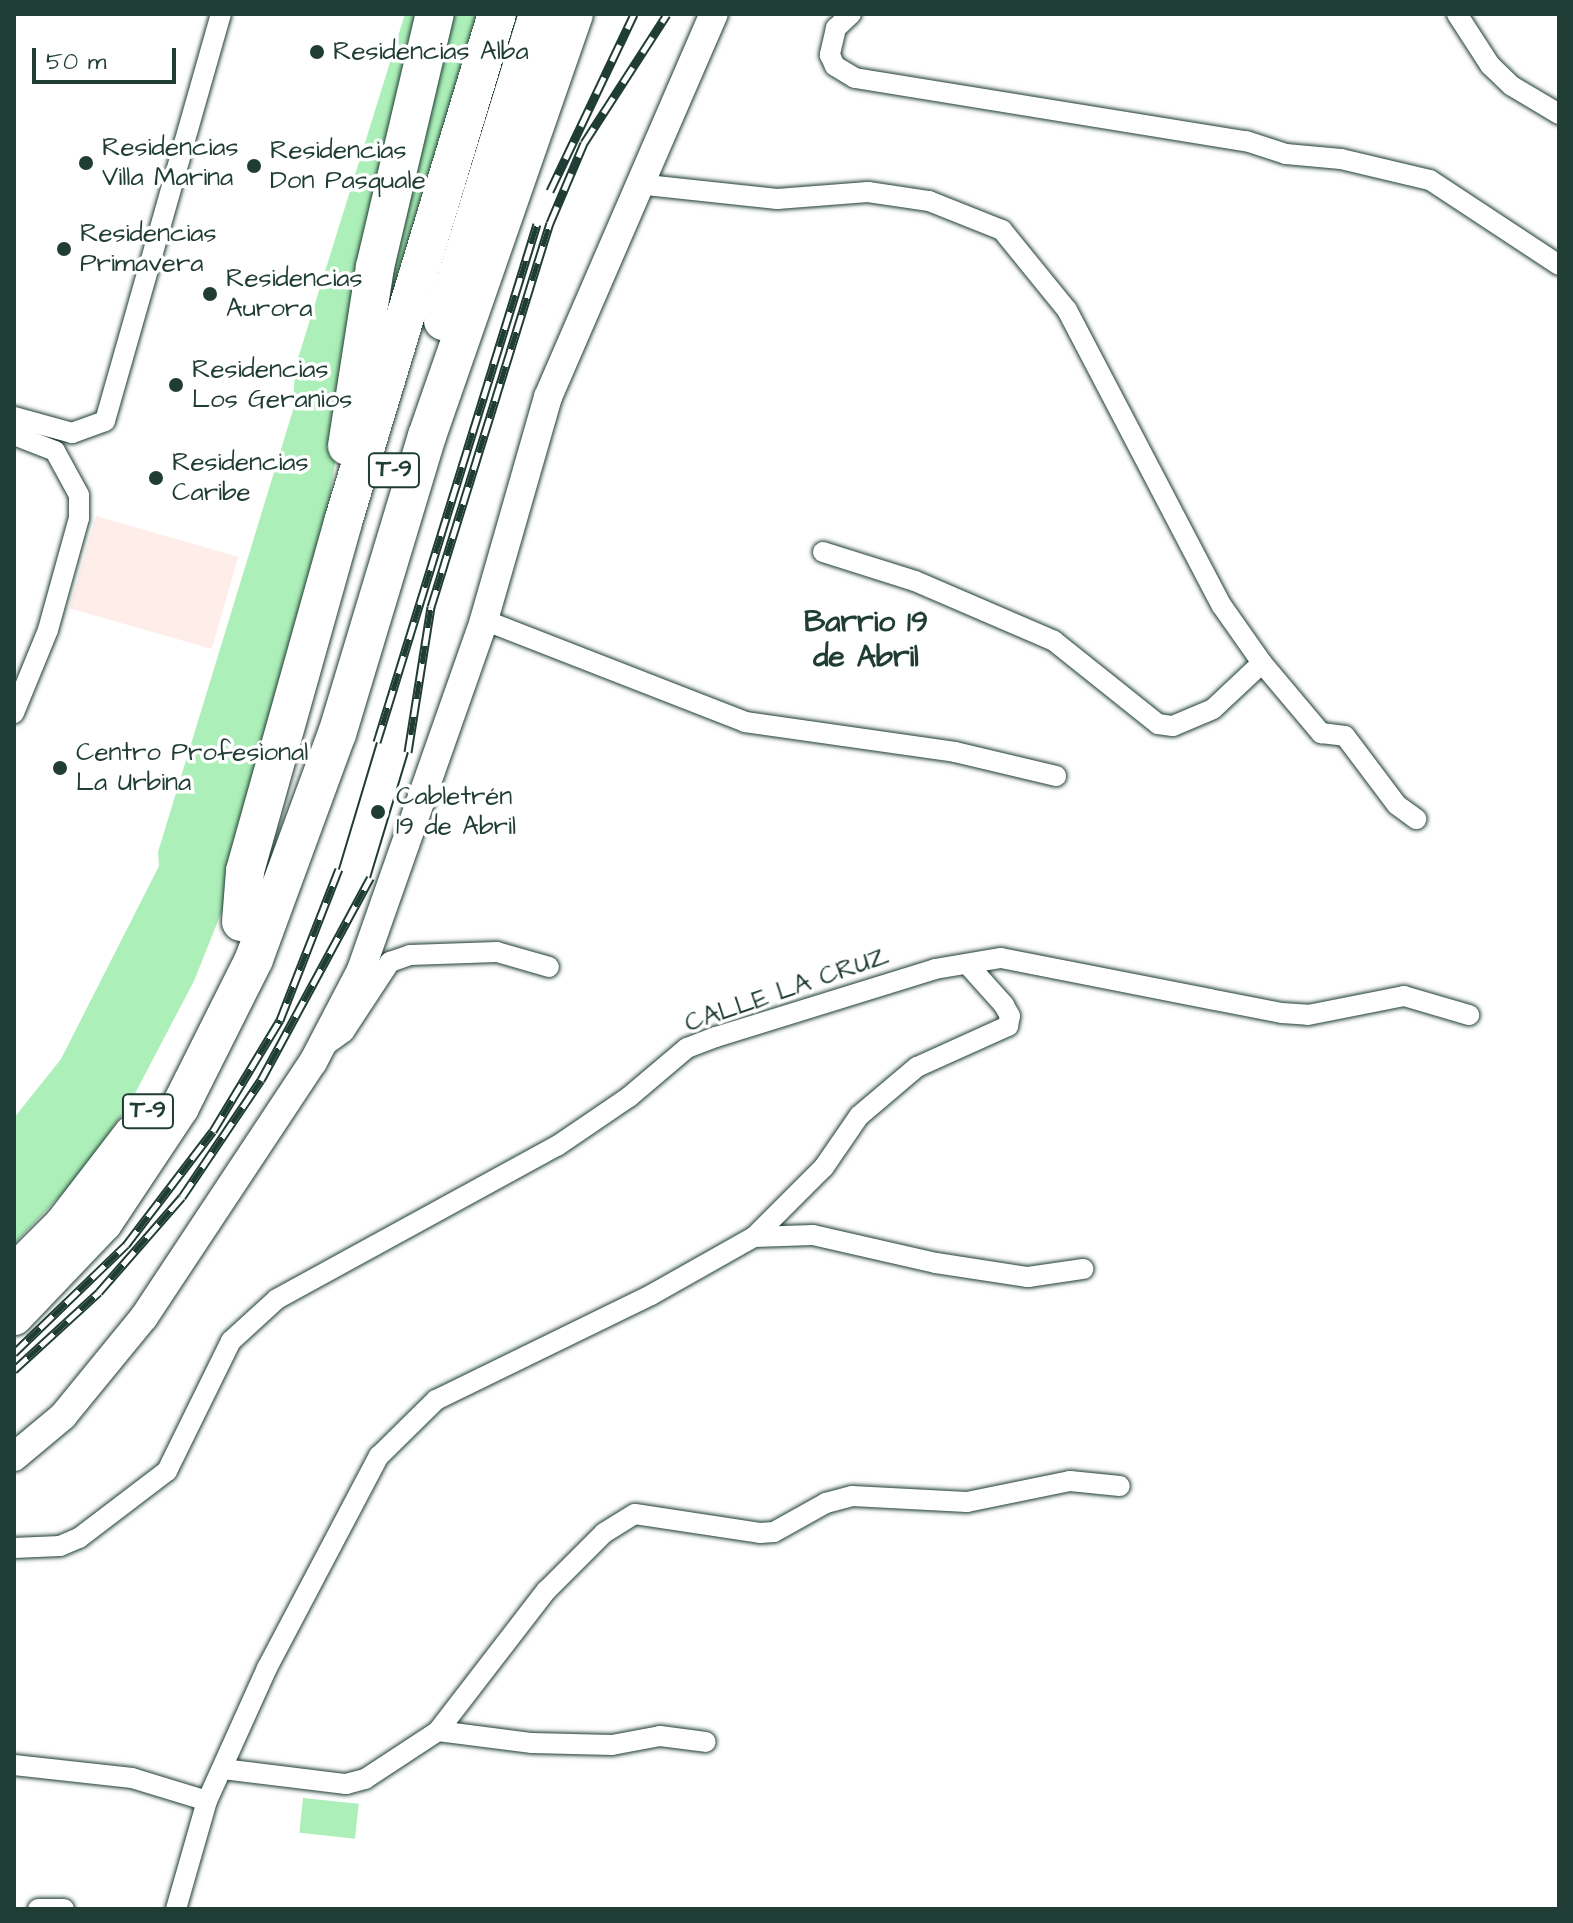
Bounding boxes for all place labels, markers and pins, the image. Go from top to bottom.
place label: Residencias Alba [333,36,529,68]
marker: Residencias Alba [308,43,326,61]
place label: Residencias Villa Marina [102,132,239,194]
place label: Residencias Don Pasquale [270,135,426,196]
marker: Residencias Villa Marina [77,154,95,172]
marker: Residencias Don Pasquale [245,157,263,175]
place label: Residencias Primavera [80,218,217,280]
marker: Residencias Primavera [55,240,73,258]
place label: Residencias Aurora [226,263,363,324]
marker: Residencias Aurora [201,285,219,303]
place label: Residencias Los Geranios [192,354,352,416]
marker: Residencias Los Geranios [167,376,185,394]
place label: Residencias Caribe [172,447,309,508]
marker: Residencias Caribe [147,469,165,487]
place label: Centro Profesional La Urbina [76,737,308,798]
marker: Centro Profesional La Urbina [51,759,69,777]
place label: Cabletrén 19 de Abril [396,781,516,842]
marker: Cabletrén 19 de Abril [367,801,389,823]

